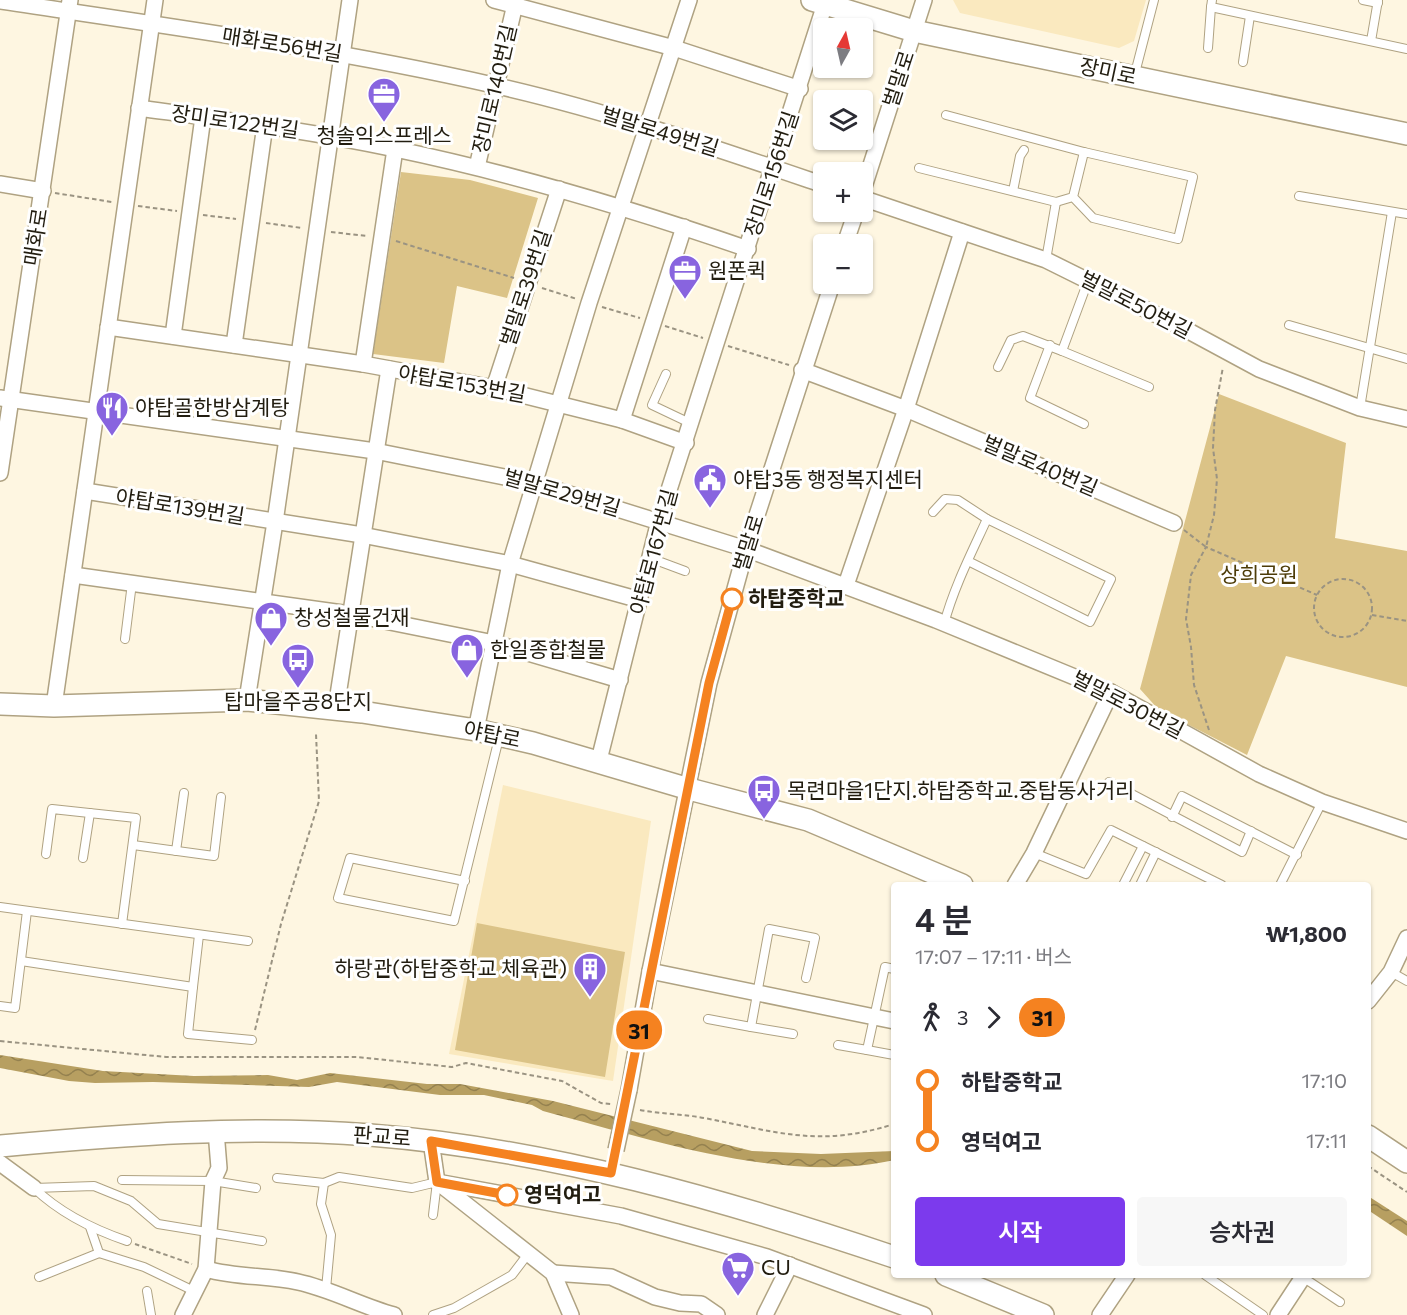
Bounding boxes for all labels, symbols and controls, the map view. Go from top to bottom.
north arrow [813,18,873,78]
map controls [813,18,873,294]
street label: 매화로56번길 [220,22,344,65]
street label: 장미로140번길 [467,22,521,156]
street label: 벌말로 [877,47,918,110]
street label: 장미로 [1077,52,1139,89]
office icon: 청솔익스프레스 [366,76,402,123]
button: layers [813,90,873,150]
street label: 장미로122번길 [170,99,301,142]
street label: 벌말로49번길 [598,101,722,160]
street label: 장미로156번길 [739,108,803,239]
place label: 청솔익스프레스 [316,122,452,147]
button: + [813,162,873,222]
street label: 매화로 [18,206,51,267]
street label: 벌말로39번길 [494,226,555,349]
button: − [813,234,873,294]
office icon: 원폰퀵 [667,253,703,300]
place label: 원폰퀵 [708,257,766,282]
street label: 벌말로50번길 [1076,265,1197,343]
street label: 야탑로153번길 [396,359,528,406]
restaurant icon: 야탑골한방삼계탕 [94,390,130,437]
place label: 야탑골한방삼계탕 [135,394,290,419]
street label: 벌말로40번길 [979,429,1102,500]
public building icon: 야탑3동 행정복지센터 [692,462,728,509]
street label: 벌말로29번길 [501,463,624,520]
place label: 야탑3동 행정복지센터 [733,466,923,491]
street label: 야탑로139번길 [114,483,247,528]
street label: 야탑로167번길 [624,486,681,617]
street label: 벌말로 [727,511,768,574]
park label: 상희공원 [1220,561,1298,586]
place label: 하탑중학교 [748,585,845,610]
marker: 하탑중학교 [721,588,743,610]
shop icon: 창성철물건재 [253,600,289,647]
place label: 창성철물건재 [294,604,410,629]
shop icon: 한일종합철물 [449,632,485,679]
place label: 한일종합철물 [490,636,606,661]
bus stop icon: 탑마을주공8단지 [280,642,316,689]
street label: 벌말로30번길 [1069,665,1189,743]
place label: 탑마을주공8단지 [224,688,372,713]
street label: 야탑로 [461,715,523,752]
bus stop icon: 목련마을1단지.하탑중학교.중탑동사거리 [746,773,782,820]
place label: 목련마을1단지.하탑중학교.중탑동사거리 [787,777,1134,802]
text: 4 분 [915,898,972,939]
text: ₩1,800 [1265,920,1347,947]
text: 17:07 – 17:11 · 버스 [915,944,1072,968]
building icon: 하랑관(하탑중학교 체육관) [572,951,608,998]
place label: 하랑관(하탑중학교 체육관) [334,955,567,980]
icon: walk [915,1001,948,1034]
icon: forward [977,1001,1010,1034]
text: 3 [957,1005,968,1029]
text: 31 [1031,1005,1053,1030]
line badge: 31 [612,1010,666,1050]
text: 31 [628,1018,650,1043]
text: 하탑중학교 [961,1068,1062,1095]
text: 17:10 [1302,1068,1347,1092]
street label: 판교로 [352,1121,412,1150]
text: 영덕여고 [961,1128,1042,1155]
text: 17:11 [1306,1128,1347,1152]
place label: 영덕여고 [524,1181,601,1206]
marker: 영덕여고 [496,1184,518,1206]
button: 시작 [915,1197,1125,1266]
button: 승차권 [1137,1197,1347,1266]
supermarket icon: CU [720,1250,756,1297]
place label: CU [761,1254,791,1279]

